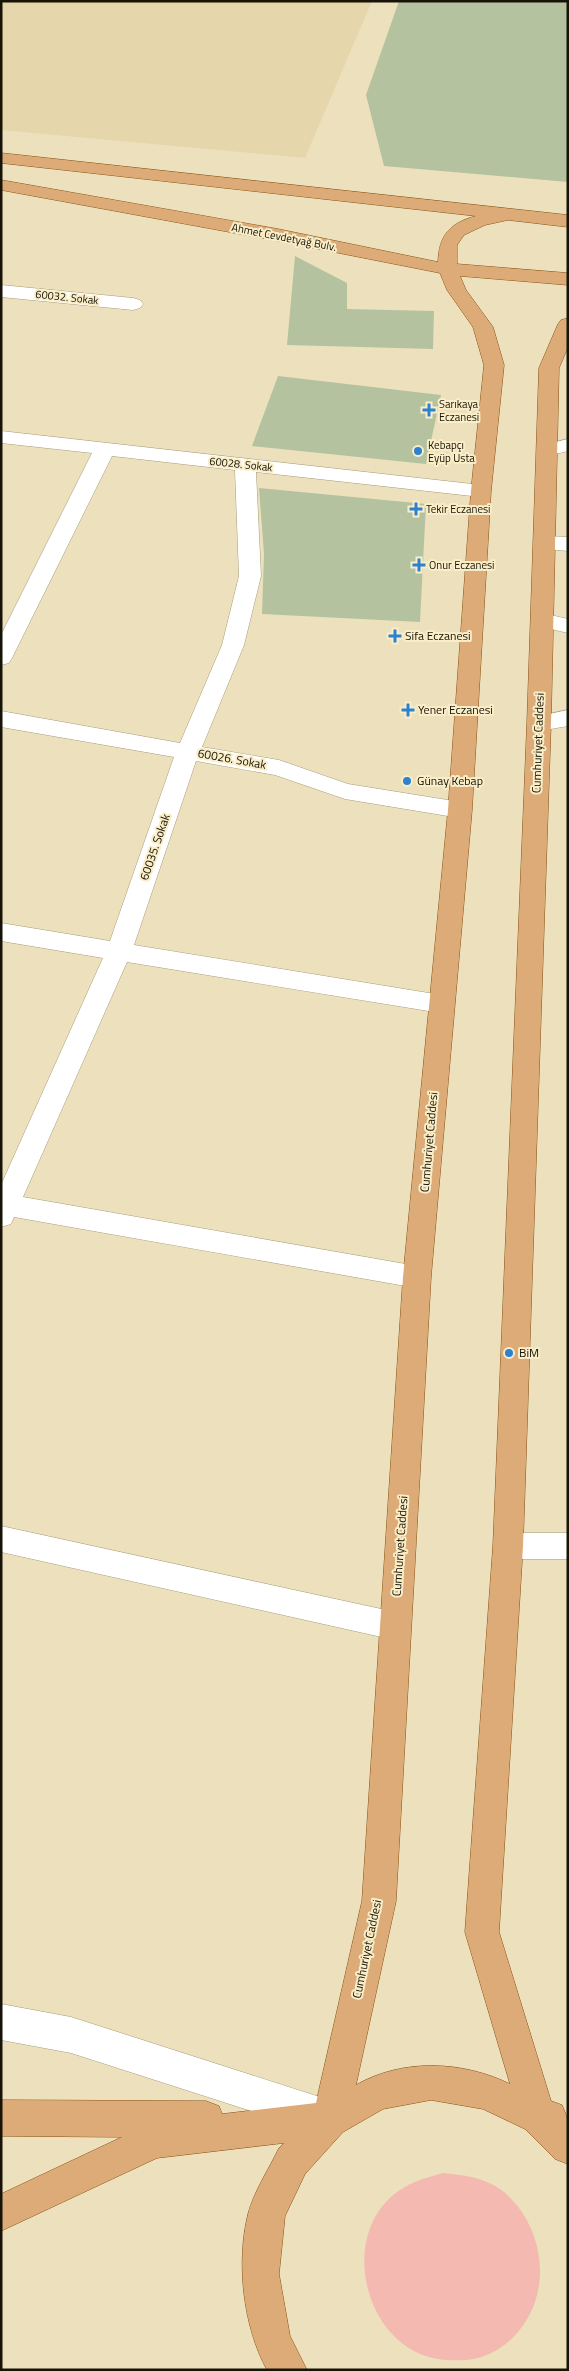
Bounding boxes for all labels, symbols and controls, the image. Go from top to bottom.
street label: Ahmet Cevdetyağ Bulv. [230,219,338,255]
street label: 60032. Sokak [35,286,100,308]
place label: Sarıkaya Eczanesi [439,396,479,425]
marker: Sarıkaya Eczanesi [423,404,435,416]
place label: Kebapçı Eyüp Usta [428,437,475,466]
marker: Kebapçı Eyüp Usta [412,445,424,457]
street label: 60028. Sokak [209,453,274,475]
place label: Tekir Eczanesi [426,501,491,517]
marker: Tekir Eczanesi [410,503,422,515]
place label: Onur Eczanesi [429,557,495,573]
marker: Onur Eczanesi [413,559,425,571]
place label: Sifa Eczanesi [405,626,471,645]
marker: Sifa Eczanesi [389,630,401,642]
street label: Cumhuriyet Caddesi [526,692,549,794]
place label: Yener Eczanesi [418,700,493,719]
marker: Yener Eczanesi [402,704,414,716]
street label: 60026. Sokak [196,743,268,774]
place label: Günay Kebap [417,771,483,790]
marker: Günay Kebap [401,775,413,787]
street label: 60035. Sokak [134,811,175,883]
street label: Cumhuriyet Caddesi [415,1091,442,1193]
place label: BiM [519,1343,539,1362]
marker: BiM [503,1347,515,1359]
street label: Cumhuriyet Caddesi [387,1495,412,1597]
street label: Cumhuriyet Caddesi [347,1898,386,2000]

